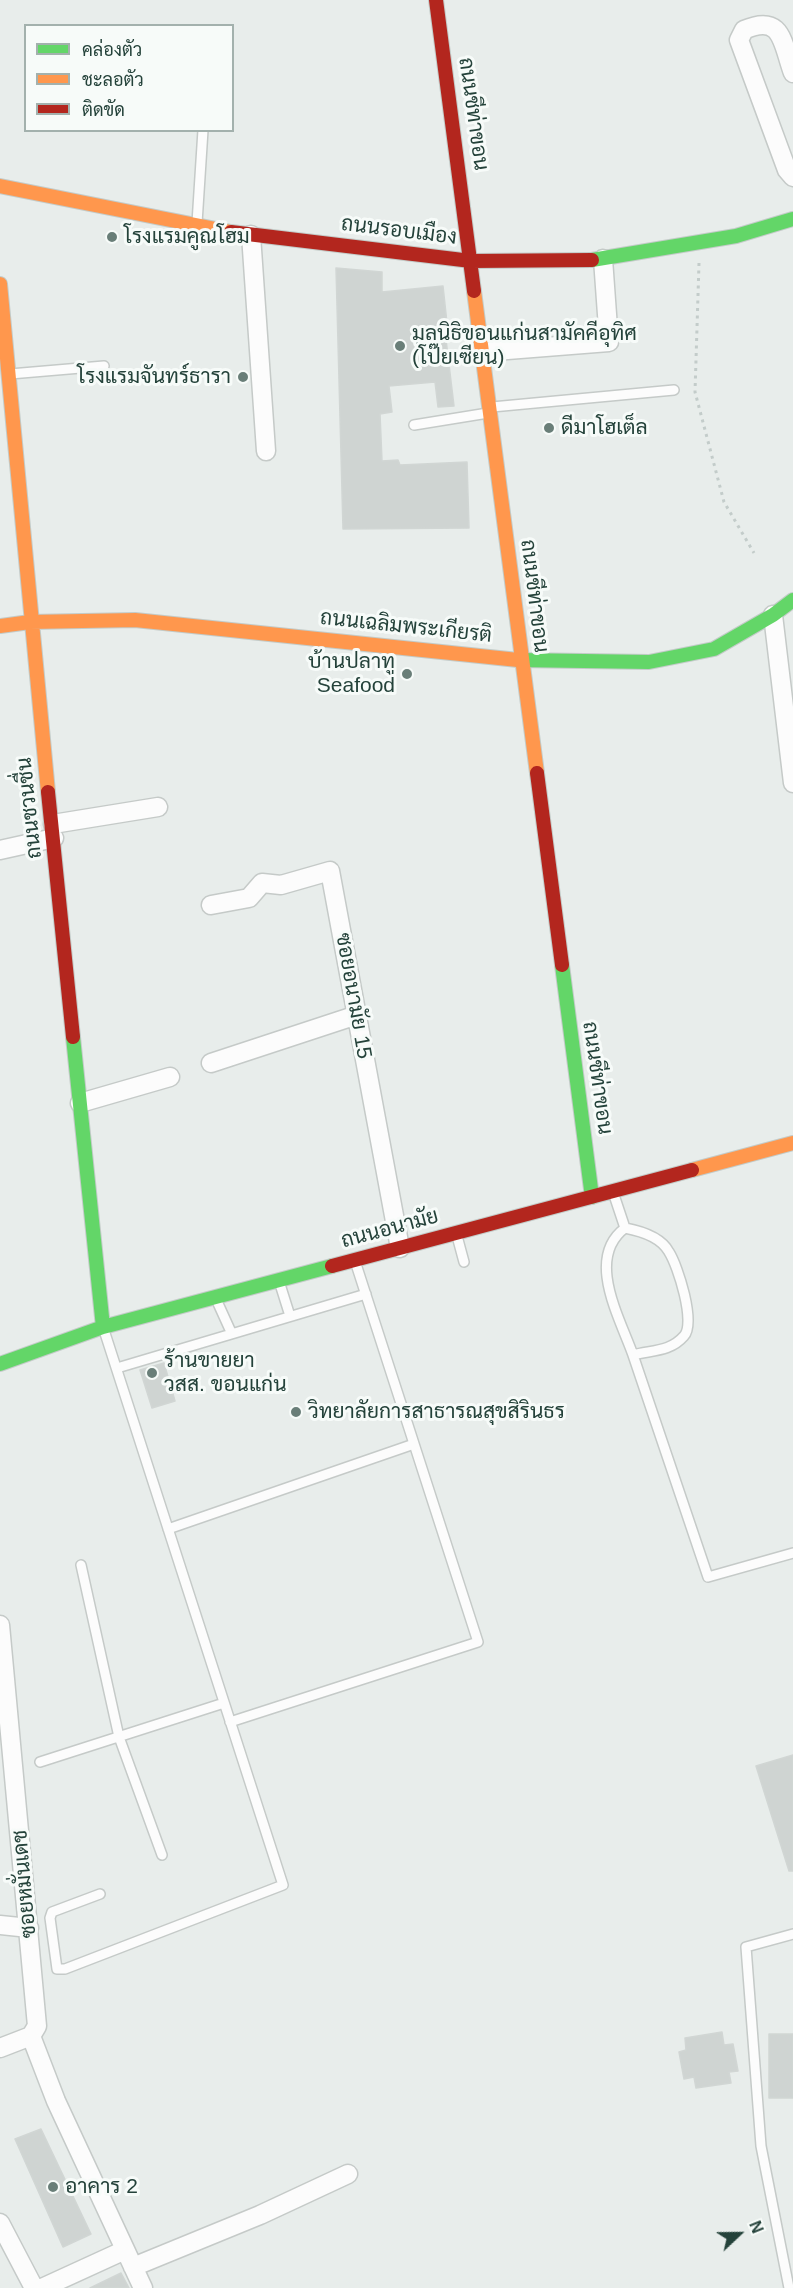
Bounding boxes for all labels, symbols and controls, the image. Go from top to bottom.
legend [24,24,234,132]
text: คล่องตัว [82,40,142,60]
street label: ถนนชีท่าขอน [453,56,493,172]
text: ชะลอตัว [82,70,144,90]
text: ติดขัด [82,100,125,120]
street label: ถนนรอบเมือง [340,211,458,251]
place label: โรงแรมคูณโฮม [124,224,250,250]
marker: โรงแรมคูณโฮม [105,230,119,244]
place label: มูลนิธิขอนแก่นสามัคคีอุทิศ (โป๊ยเซียน) [412,321,637,371]
marker: มูลนิธิขอนแก่นสามัคคีอุทิศ (โป๊ยเซียน) [393,339,407,353]
place label: โรงแรมจันทร์ธารา [77,364,231,390]
marker: โรงแรมจันทร์ธารา [236,370,250,384]
place label: ดีมาโฮเต็ล [561,415,648,441]
marker: ดีมาโฮเต็ล [542,421,556,435]
street label: ถนนชีท่าขอน [515,538,553,654]
street label: ถนนเฉลิมพระเกียรติ [319,605,493,649]
place label: บ้านปลาทู Seafood [308,649,395,699]
marker: บ้านปลาทู Seafood [400,667,414,681]
street label: ถนนชวนชื่น [12,756,48,860]
street label: ซอยอนามัย 15 [330,931,376,1061]
street label: ถนนชีท่าขอน [577,1020,617,1136]
street label: ถนนอนามัย [339,1204,441,1254]
place label: ร้านขายยา วสส. ขอนแก่น [164,1348,287,1398]
marker: ร้านขายยา วสส. ขอนแก่น [145,1366,159,1380]
place label: วิทยาลัยการสาธารณสุขสิรินธร [308,1399,565,1425]
marker: วิทยาลัยการสาธารณสุขสิรินธร [289,1405,303,1419]
street label: ซอยหมั่นเดช [8,1829,42,1939]
place label: อาคาร 2 [65,2174,138,2200]
marker: อาคาร 2 [46,2180,60,2194]
north arrow [709,2204,769,2264]
text: N [746,2219,766,2236]

